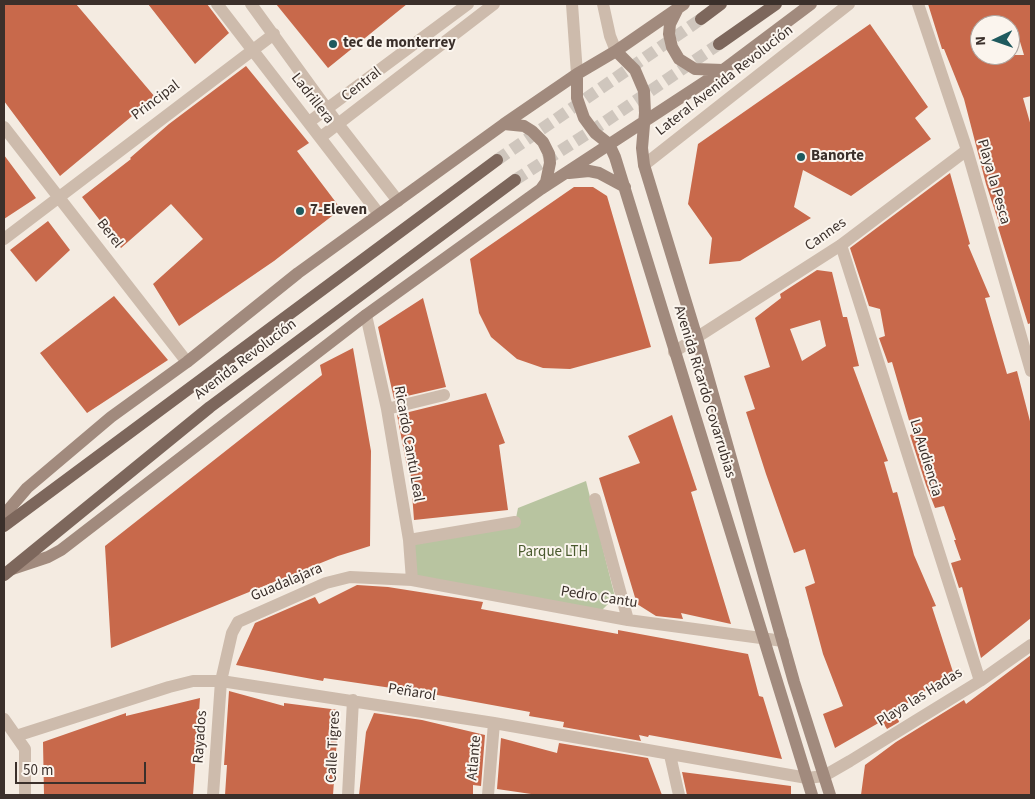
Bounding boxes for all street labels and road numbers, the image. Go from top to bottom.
street label: Lateral Avenida Revolución [653,22,797,140]
street label: Central [339,64,385,106]
street label: Ladrillera [287,70,337,128]
street label: Principal [128,77,184,125]
street label: Playa la Pesca [972,137,1014,227]
street label: Cannes [802,214,850,256]
street label: Berel [92,216,126,252]
street label: Avenida Ricardo Covarrubias [669,304,739,480]
street label: Avenida Revolución [191,316,301,404]
street label: Ricardo Cantú Leal [389,385,427,503]
street label: La Audiencia [905,417,945,499]
street label: Guadalajara [249,560,325,606]
street label: Pedro Cantu [559,583,639,613]
street label: Playa las Hadas [874,665,966,731]
street label: Peñarol [387,680,437,706]
street label: Rayados [190,710,212,764]
street label: Calle Tigres [323,710,345,784]
street label: Atlante [464,735,486,781]

